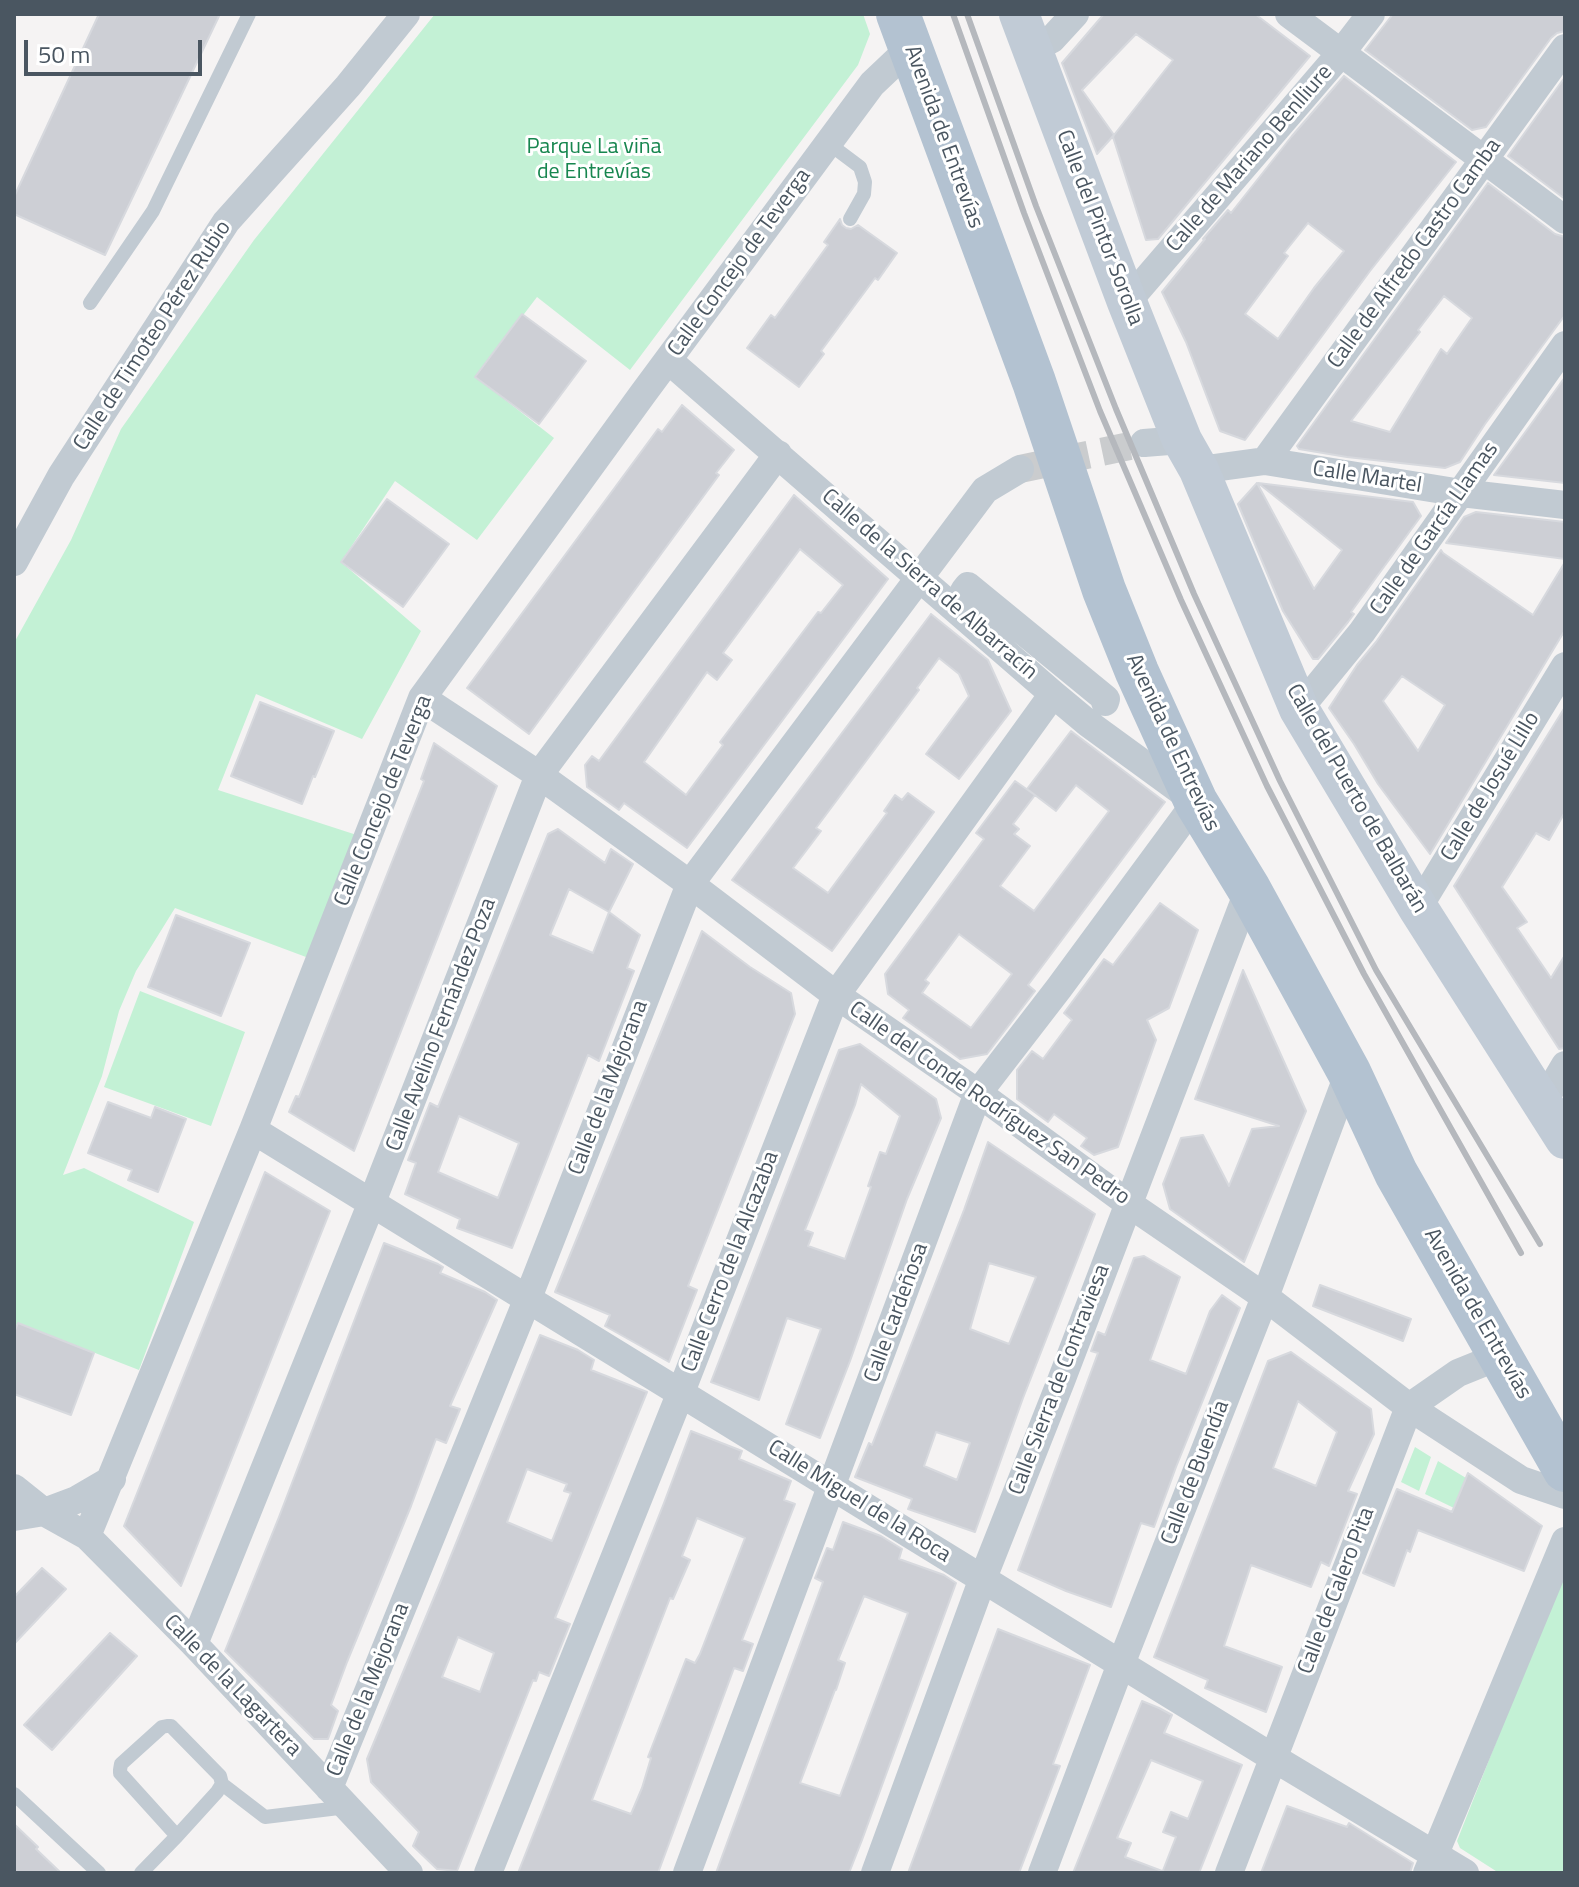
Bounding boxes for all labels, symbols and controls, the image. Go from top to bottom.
scale bar [28,24,206,74]
text: 50 m [38,36,90,72]
street label: Avenida de Entrevías [898,42,988,232]
street label: Calle de Mariano Benlliure [1161,60,1339,258]
street label: Calle del Pintor Sorolla [1050,127,1148,329]
street label: Calle de Alfredo Castro Camba [1323,134,1507,374]
park label: Parque La viña de Entrevías [526,135,662,186]
street label: Calle Concejo de Teverga [663,164,817,362]
street label: Calle de Timoteo Pérez Rubio [69,216,237,456]
street label: Calle de García Llamas [1365,437,1505,621]
street label: Calle Martel [1311,456,1423,500]
street label: Calle de la Sierra de Albarracín [816,484,1042,686]
street label: Avenida de Entrevías [1119,650,1225,836]
street label: Calle del Puerto de Balbarán [1280,680,1432,918]
street label: Calle Concejo de Teverga [330,692,438,910]
street label: Calle de Josué Lillo [1436,708,1546,866]
street label: Calle Avelino Fernández Poza [381,895,503,1155]
street label: Calle de la Mejorana [564,997,654,1179]
street label: Calle del Conde Rodríguez San Pedro [843,997,1135,1211]
street label: Calle Cerro de la Alcazaba [677,1148,785,1376]
street label: Avenida de Entrevías [1417,1224,1537,1404]
street label: Calle Cardeñosa [859,1239,935,1387]
street label: Calle Sierra de Contraviesa [1004,1261,1116,1499]
street label: Calle de Buendía [1156,1397,1236,1549]
street label: Calle Miguel de la Roca [763,1435,955,1569]
street label: Calle de Calero Pita [1293,1504,1381,1678]
street label: Calle de la Mejorana [322,1599,416,1781]
street label: Calle de la Lagartera [158,1610,306,1762]

